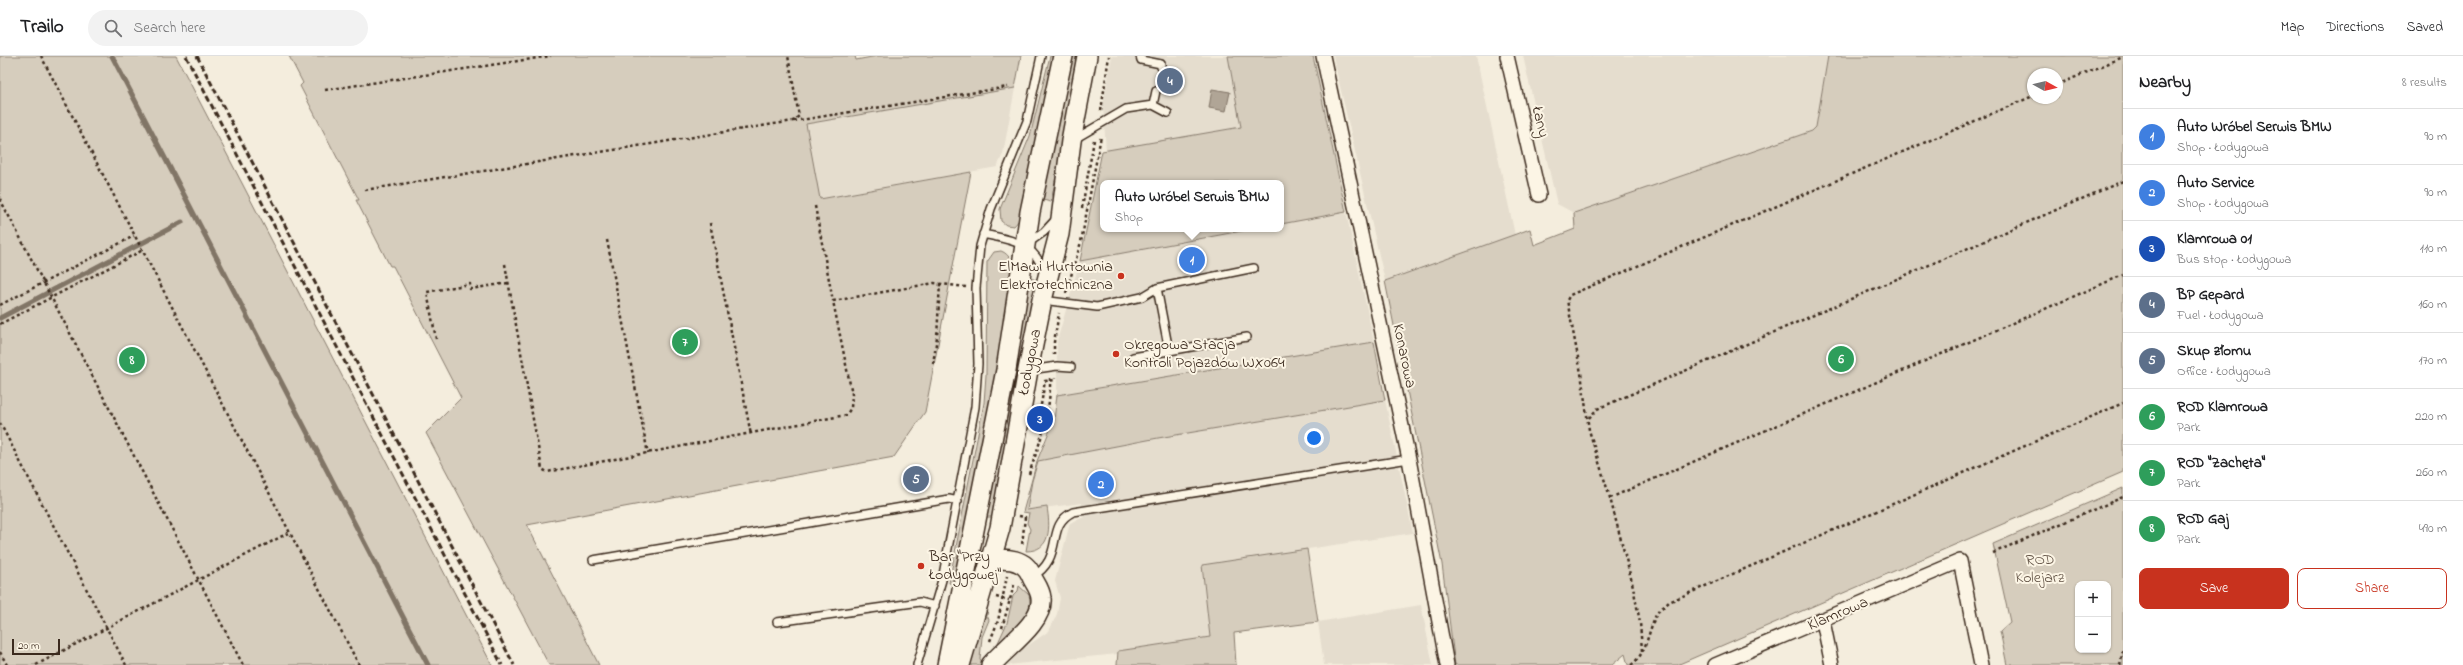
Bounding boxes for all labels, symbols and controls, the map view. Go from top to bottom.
search box [88,10,368,46]
text: Trailo [20,14,64,41]
icon: search [102,17,124,39]
text: Search here [134,17,205,39]
text: Map [2281,17,2304,38]
text: Directions [2326,17,2384,38]
text: Saved [2406,17,2443,38]
pin: 4 [1157,66,1183,96]
north arrow [2027,68,2063,104]
text: Nearby [2139,70,2191,95]
text: 8 results [2402,73,2447,92]
street label: Łany [1525,103,1555,140]
text: Auto Wróbel Serwis BMW [2177,116,2332,138]
text: 1 [2150,127,2154,146]
text: 90 m [2424,127,2447,146]
text: Shop · Łodygowa [2177,138,2269,157]
text: Auto Service [2177,172,2254,194]
popup [1100,180,1284,232]
text: 2 [2149,183,2155,202]
text: 90 m [2424,183,2447,202]
text: Auto Wróbel Serwis BMW [1115,186,1269,208]
text: Shop · Łodygowa [2177,194,2269,213]
text: Shop [1115,208,1143,227]
text: Klamrowa 01 [2177,228,2252,250]
text: 3 [2149,239,2155,258]
text: 110 m [2420,239,2447,258]
pin: 1 [1179,245,1205,275]
text: Bus stop · Łodygowa [2177,250,2291,269]
place label: ElMawi Hurtownia Elektrotechniczna [998,255,1113,297]
marker: ElMawi Hurtownia Elektrotechniczna [1116,271,1126,281]
text: BP Gepard [2177,284,2244,306]
text: 4 [2149,295,2155,314]
text: 160 m [2418,295,2447,314]
text: Fuel · Łodygowa [2177,306,2263,325]
street label: Konarowa [1386,322,1422,390]
pin: 7 [672,327,698,357]
street label: Łodygowa [1012,327,1048,398]
place label: Okręgowa Stacja Kontroli Pojazdów WX064 [1124,333,1285,375]
text: Skup złomu [2177,340,2251,362]
pin: 6 [1828,344,1854,374]
pin: 8 [119,345,145,375]
marker: Okręgowa Stacja Kontroli Pojazdów WX064 [1111,349,1121,359]
text: 5 [2148,351,2156,370]
text: 170 m [2419,351,2447,370]
text: Office · Łodygowa [2177,362,2271,381]
text: ROD Klamrowa [2177,396,2268,418]
pin: 3 [1027,404,1053,434]
text: 6 [2149,407,2155,426]
text: 220 m [2415,407,2447,426]
text: Park [2177,418,2201,437]
your location [1304,428,1324,448]
text: ROD "Zachęta" [2177,452,2265,474]
text: 7 [2149,463,2155,482]
text: 260 m [2416,463,2447,482]
pin: 5 [903,464,929,494]
pin: 2 [1088,469,1114,499]
text: Park [2177,474,2201,493]
text: ROD Gaj [2177,508,2228,530]
text: 8 [2150,519,2154,538]
text: 490 m [2419,519,2447,538]
text: Park [2177,530,2201,549]
place label: Bar "Przy Łodygowej" [928,545,1002,587]
park label: ROD Kolejarz [2016,548,2065,590]
marker: Bar "Przy Łodygowej" [916,561,926,571]
button: Save [2139,568,2289,609]
button: Share [2297,568,2447,609]
map controls [2075,581,2111,653]
button: + [2075,581,2111,617]
street label: Klamrowa [1804,590,1872,638]
button: − [2075,617,2111,653]
scale bar [12,637,60,656]
text: 20 m [18,638,40,654]

